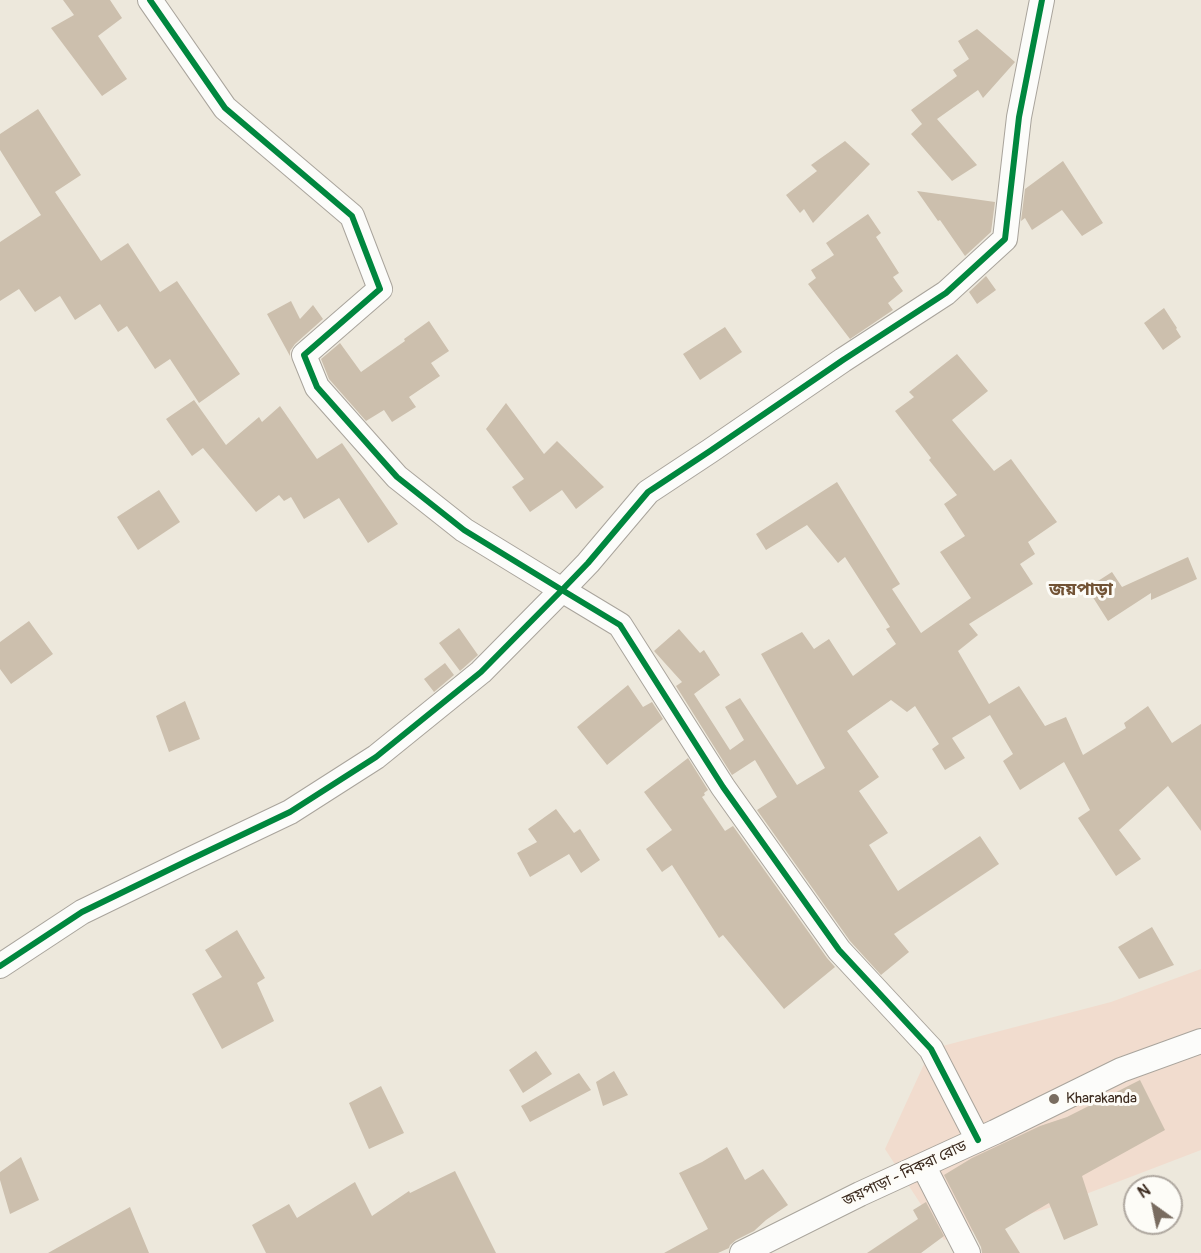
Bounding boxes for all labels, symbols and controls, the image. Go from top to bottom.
district label: জয়পাড়া [1049,579,1113,601]
place label: Kharakanda [1066,1090,1137,1108]
marker: Kharakanda [1047,1092,1061,1106]
street label: জয়পাড়া - নিকরা রোড [840,1137,970,1211]
north arrow [1123,1175,1183,1235]
text: N [1134,1180,1154,1203]

